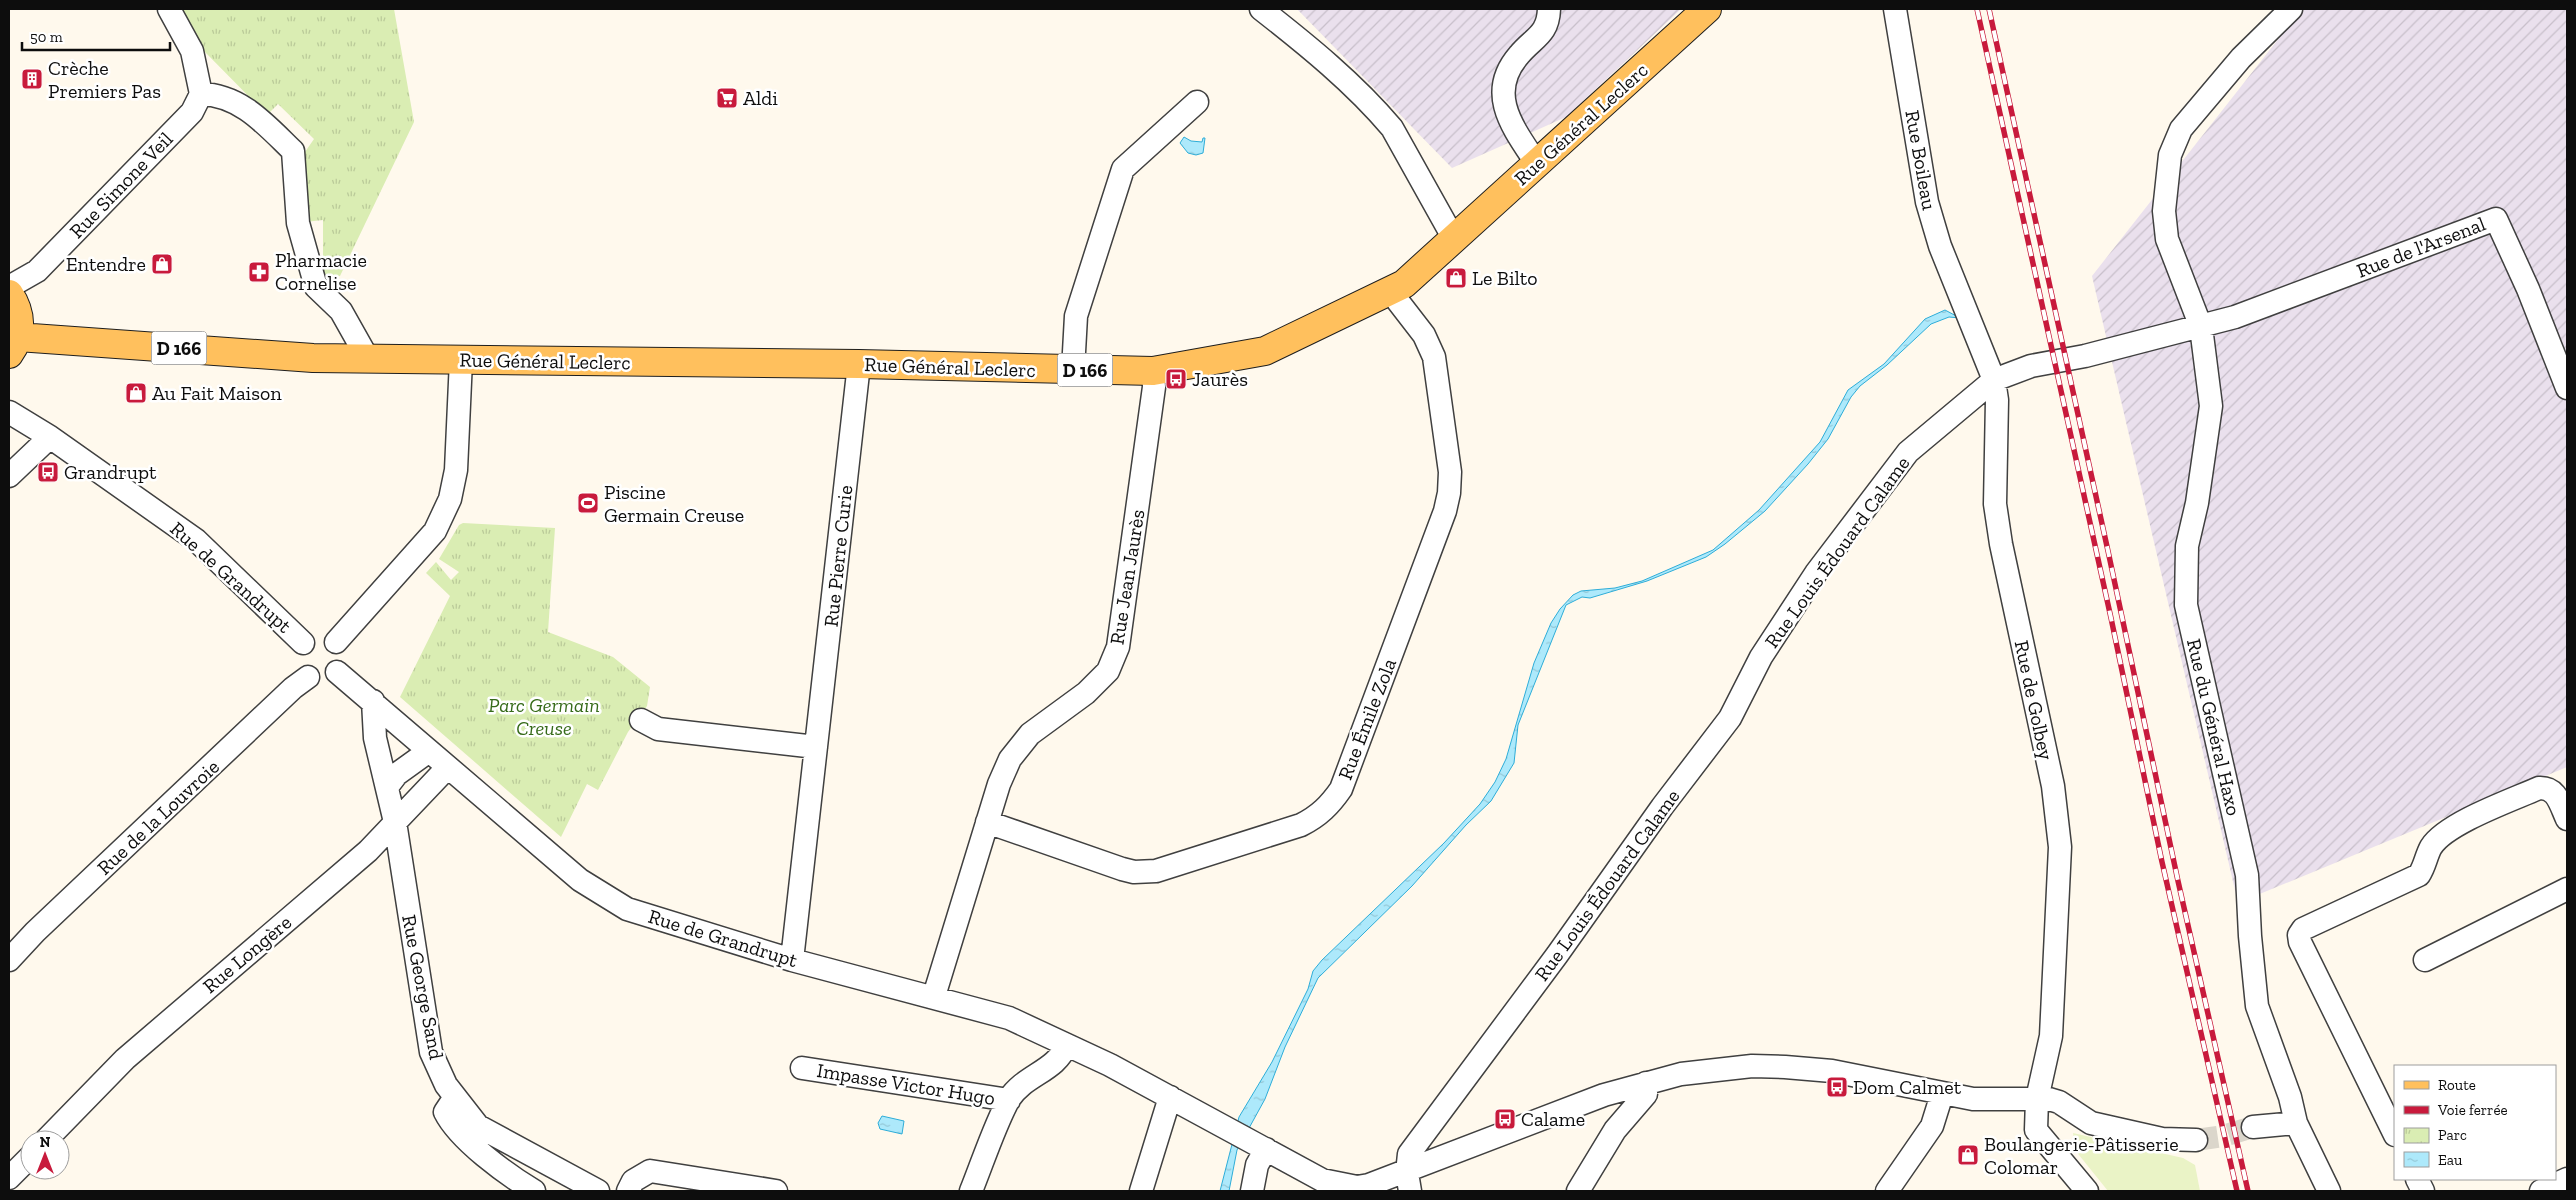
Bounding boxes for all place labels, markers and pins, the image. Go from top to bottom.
place label: Crèche Premiers Pas [48,56,161,103]
building icon: Crèche Premiers Pas [20,67,44,91]
supermarket icon: Aldi [715,86,739,110]
place label: Aldi [743,86,778,110]
place label: Pharmacie Cornelise [275,248,367,295]
place label: Entendre [66,252,146,276]
shop icon: Entendre [150,252,174,276]
pharmacy icon: Pharmacie Cornelise [247,260,271,284]
shop icon: Le Bilto [1444,266,1468,290]
place label: Le Bilto [1472,266,1538,290]
bus stop icon: Jaurès [1164,367,1188,391]
place label: Jaurès [1192,367,1248,391]
shop icon: Au Fait Maison [124,381,148,405]
place label: Au Fait Maison [152,381,282,405]
bus stop icon: Grandrupt [36,460,60,484]
place label: Grandrupt [64,460,157,484]
place label: Piscine Germain Creuse [604,480,744,527]
sports icon: Piscine Germain Creuse [576,491,600,515]
bus stop icon: Dom Calmet [1825,1075,1849,1099]
place label: Dom Calmet [1853,1075,1962,1099]
bus stop icon: Calame [1493,1107,1517,1131]
place label: Calame [1521,1107,1585,1131]
place label: Boulangerie-Pâtisserie Colomar [1984,1132,2179,1179]
shop icon: Boulangerie-Pâtisserie Colomar [1956,1143,1980,1167]

